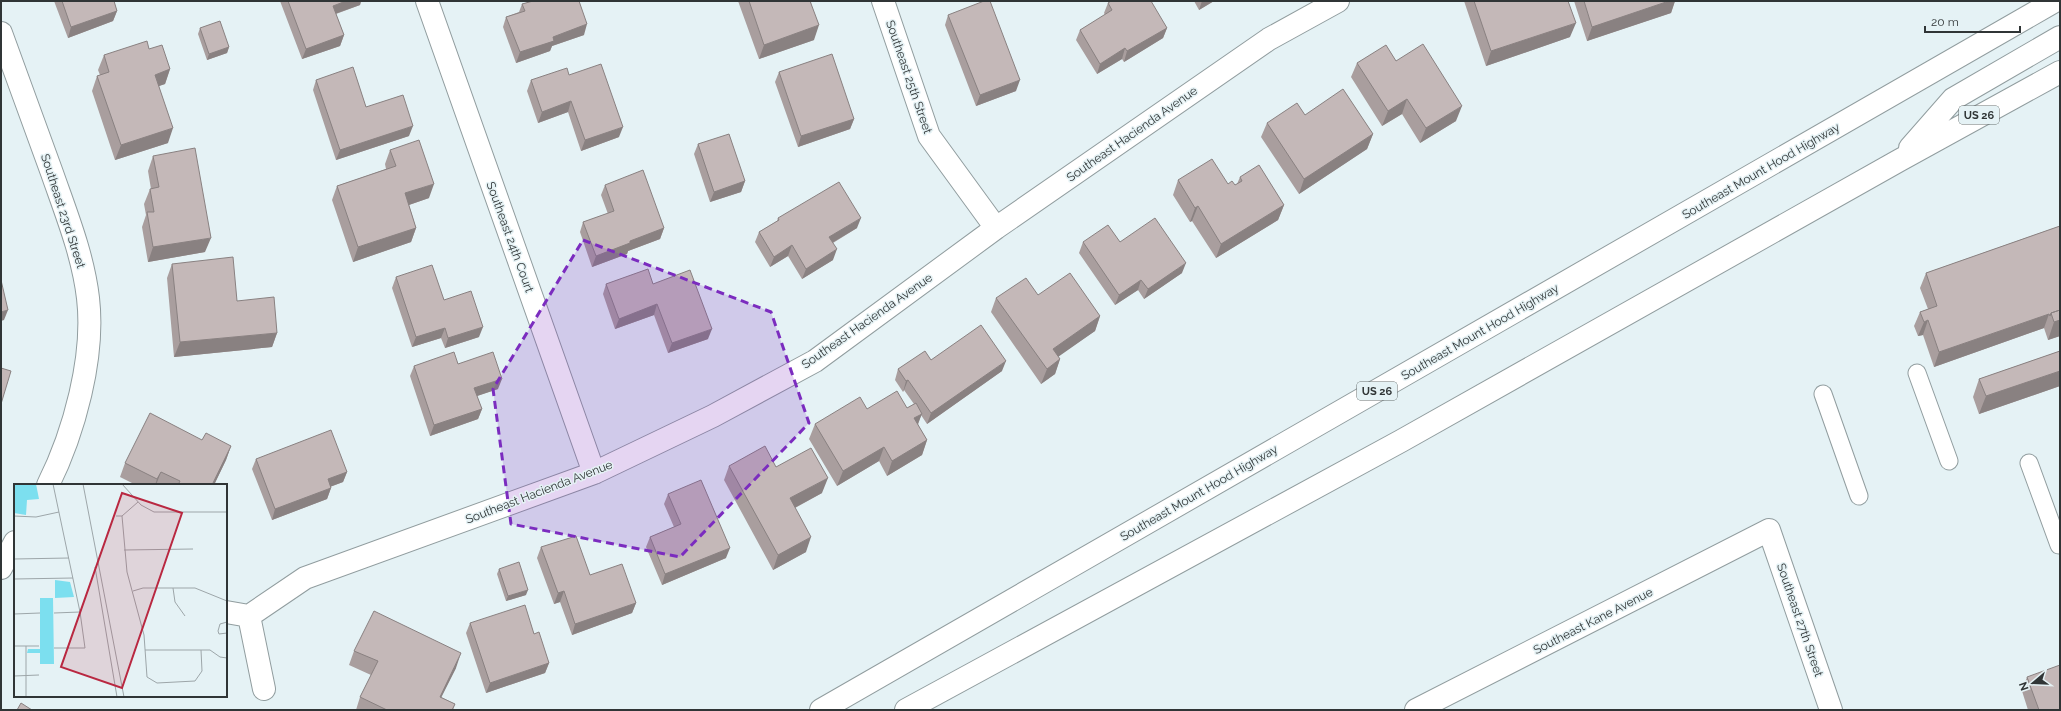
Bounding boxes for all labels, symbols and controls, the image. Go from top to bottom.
scale bar [1925,8,2020,34]
text: 20 m [1931,15,1959,29]
street label: Southeast 25th Street [883,18,935,136]
street label: Southeast Hacienda Avenue [1064,83,1200,185]
road number: US 26 [1959,106,1999,124]
street label: Southeast Mount Hood Highway [1680,120,1843,222]
street label: Southeast 23rd Street [38,152,88,270]
street label: Southeast 24th Court [483,180,537,294]
street label: Southeast Hacienda Avenue [799,270,935,372]
street label: Southeast Mount Hood Highway [1399,281,1562,383]
road number: US 26 [1357,382,1397,400]
street label: Southeast Mount Hood Highway [1118,442,1281,544]
street label: Southeast Hacienda Avenue [463,457,615,527]
inset map [14,484,227,697]
street label: Southeast 27th Street [1774,561,1826,679]
street label: Southeast Kane Avenue [1531,585,1655,657]
north arrow [2013,663,2053,703]
text: N [2017,680,2032,692]

